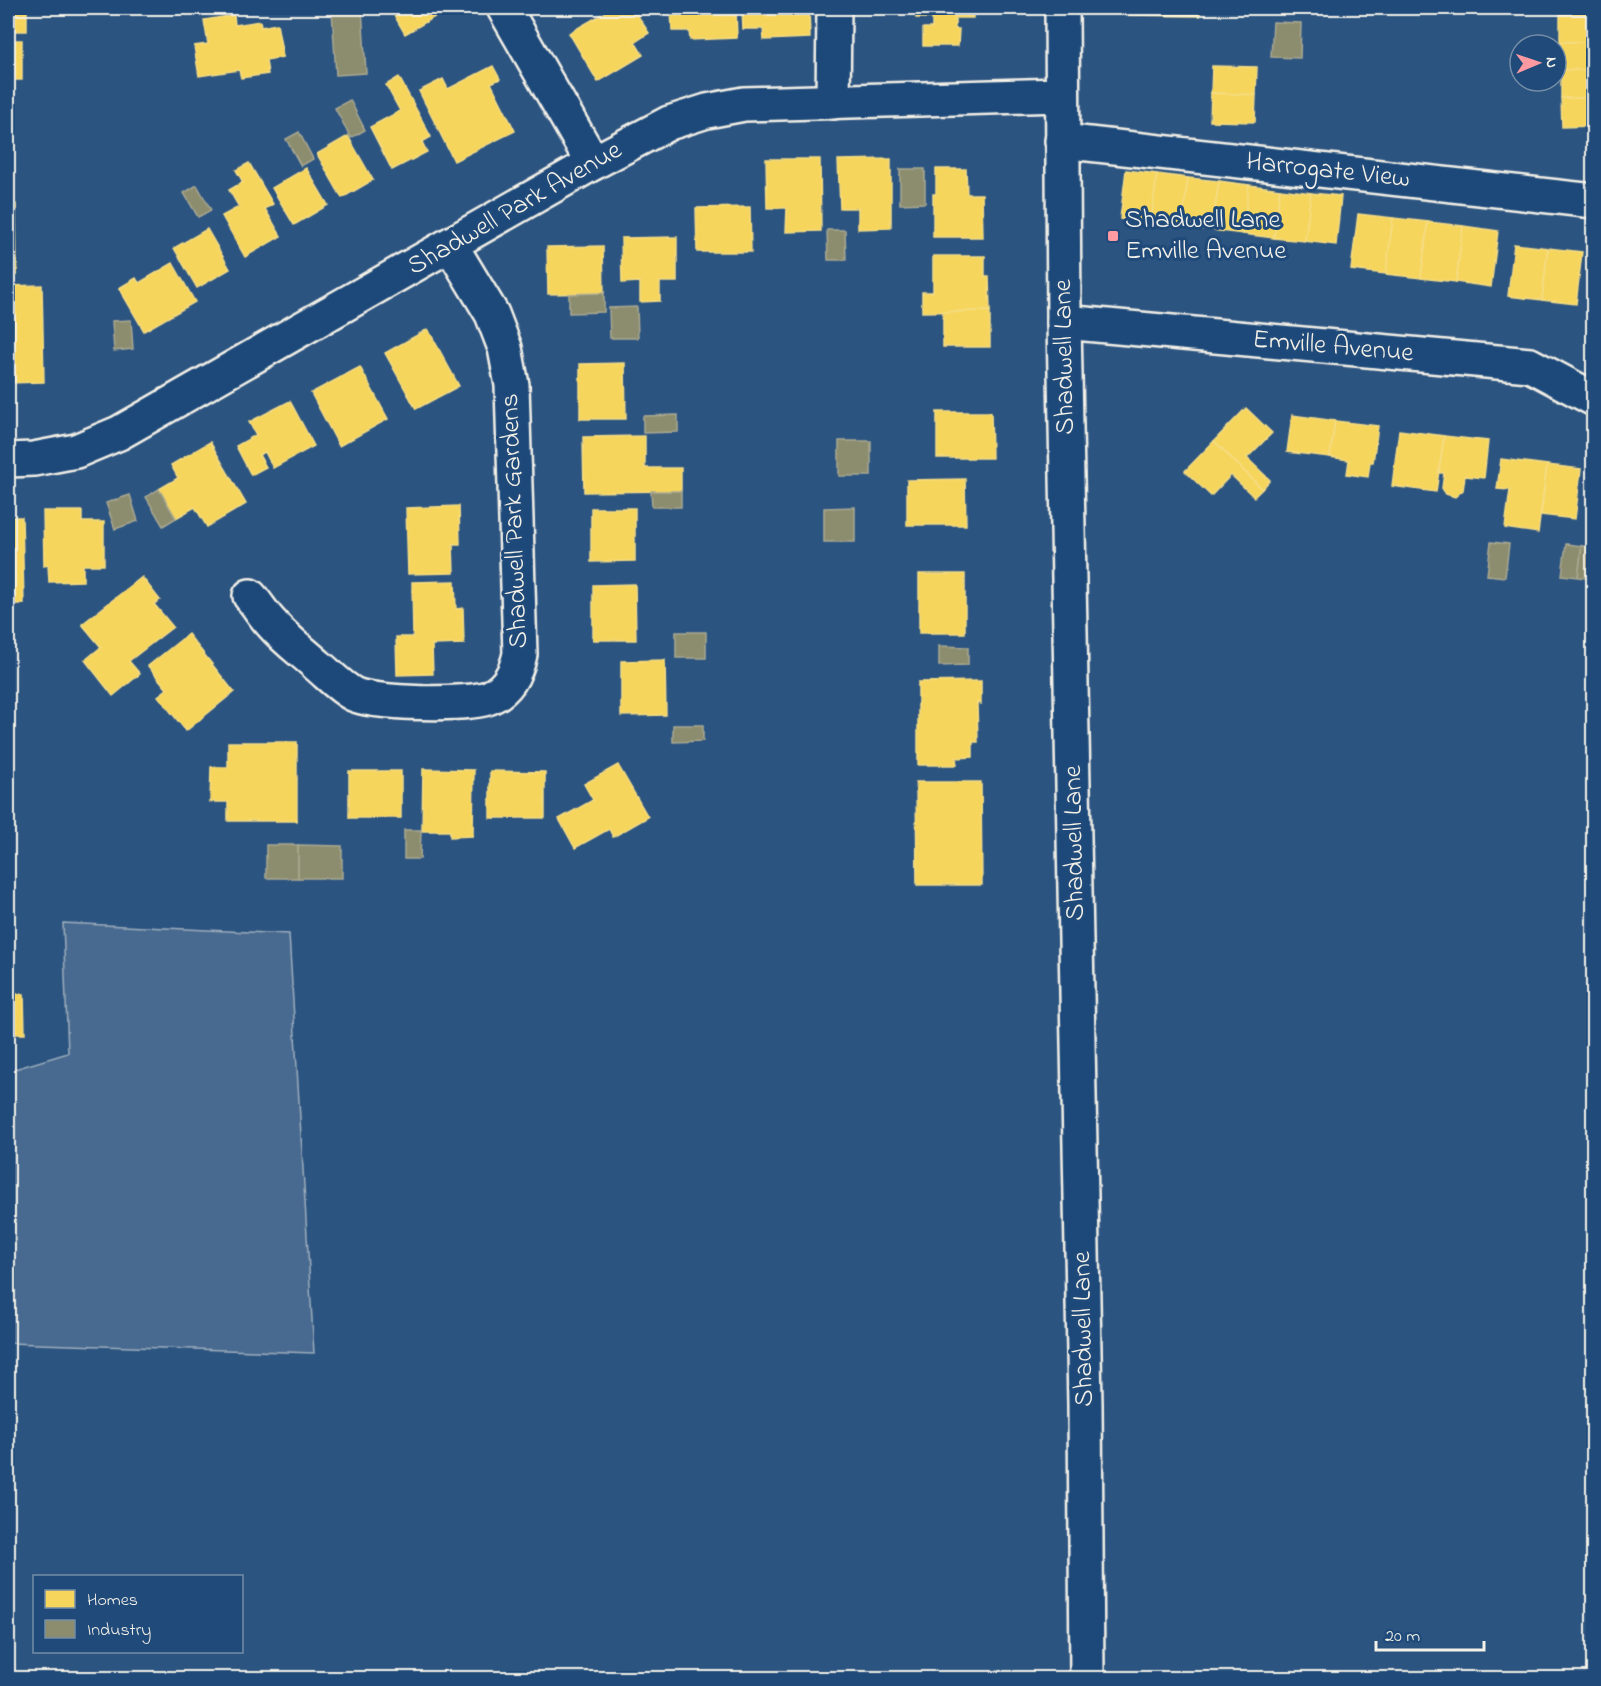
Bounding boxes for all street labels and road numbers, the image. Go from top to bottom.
street label: Shadwell Park Avenue [401,131,630,286]
street label: Harrogate View [1244,143,1412,199]
street label: Shadwell Lane [1044,278,1086,435]
street label: Emville Avenue [1251,321,1416,374]
street label: Shadwell Park Gardens [491,393,539,649]
street label: Shadwell Lane [1054,764,1096,921]
street label: Shadwell Lane [1063,1250,1105,1407]

